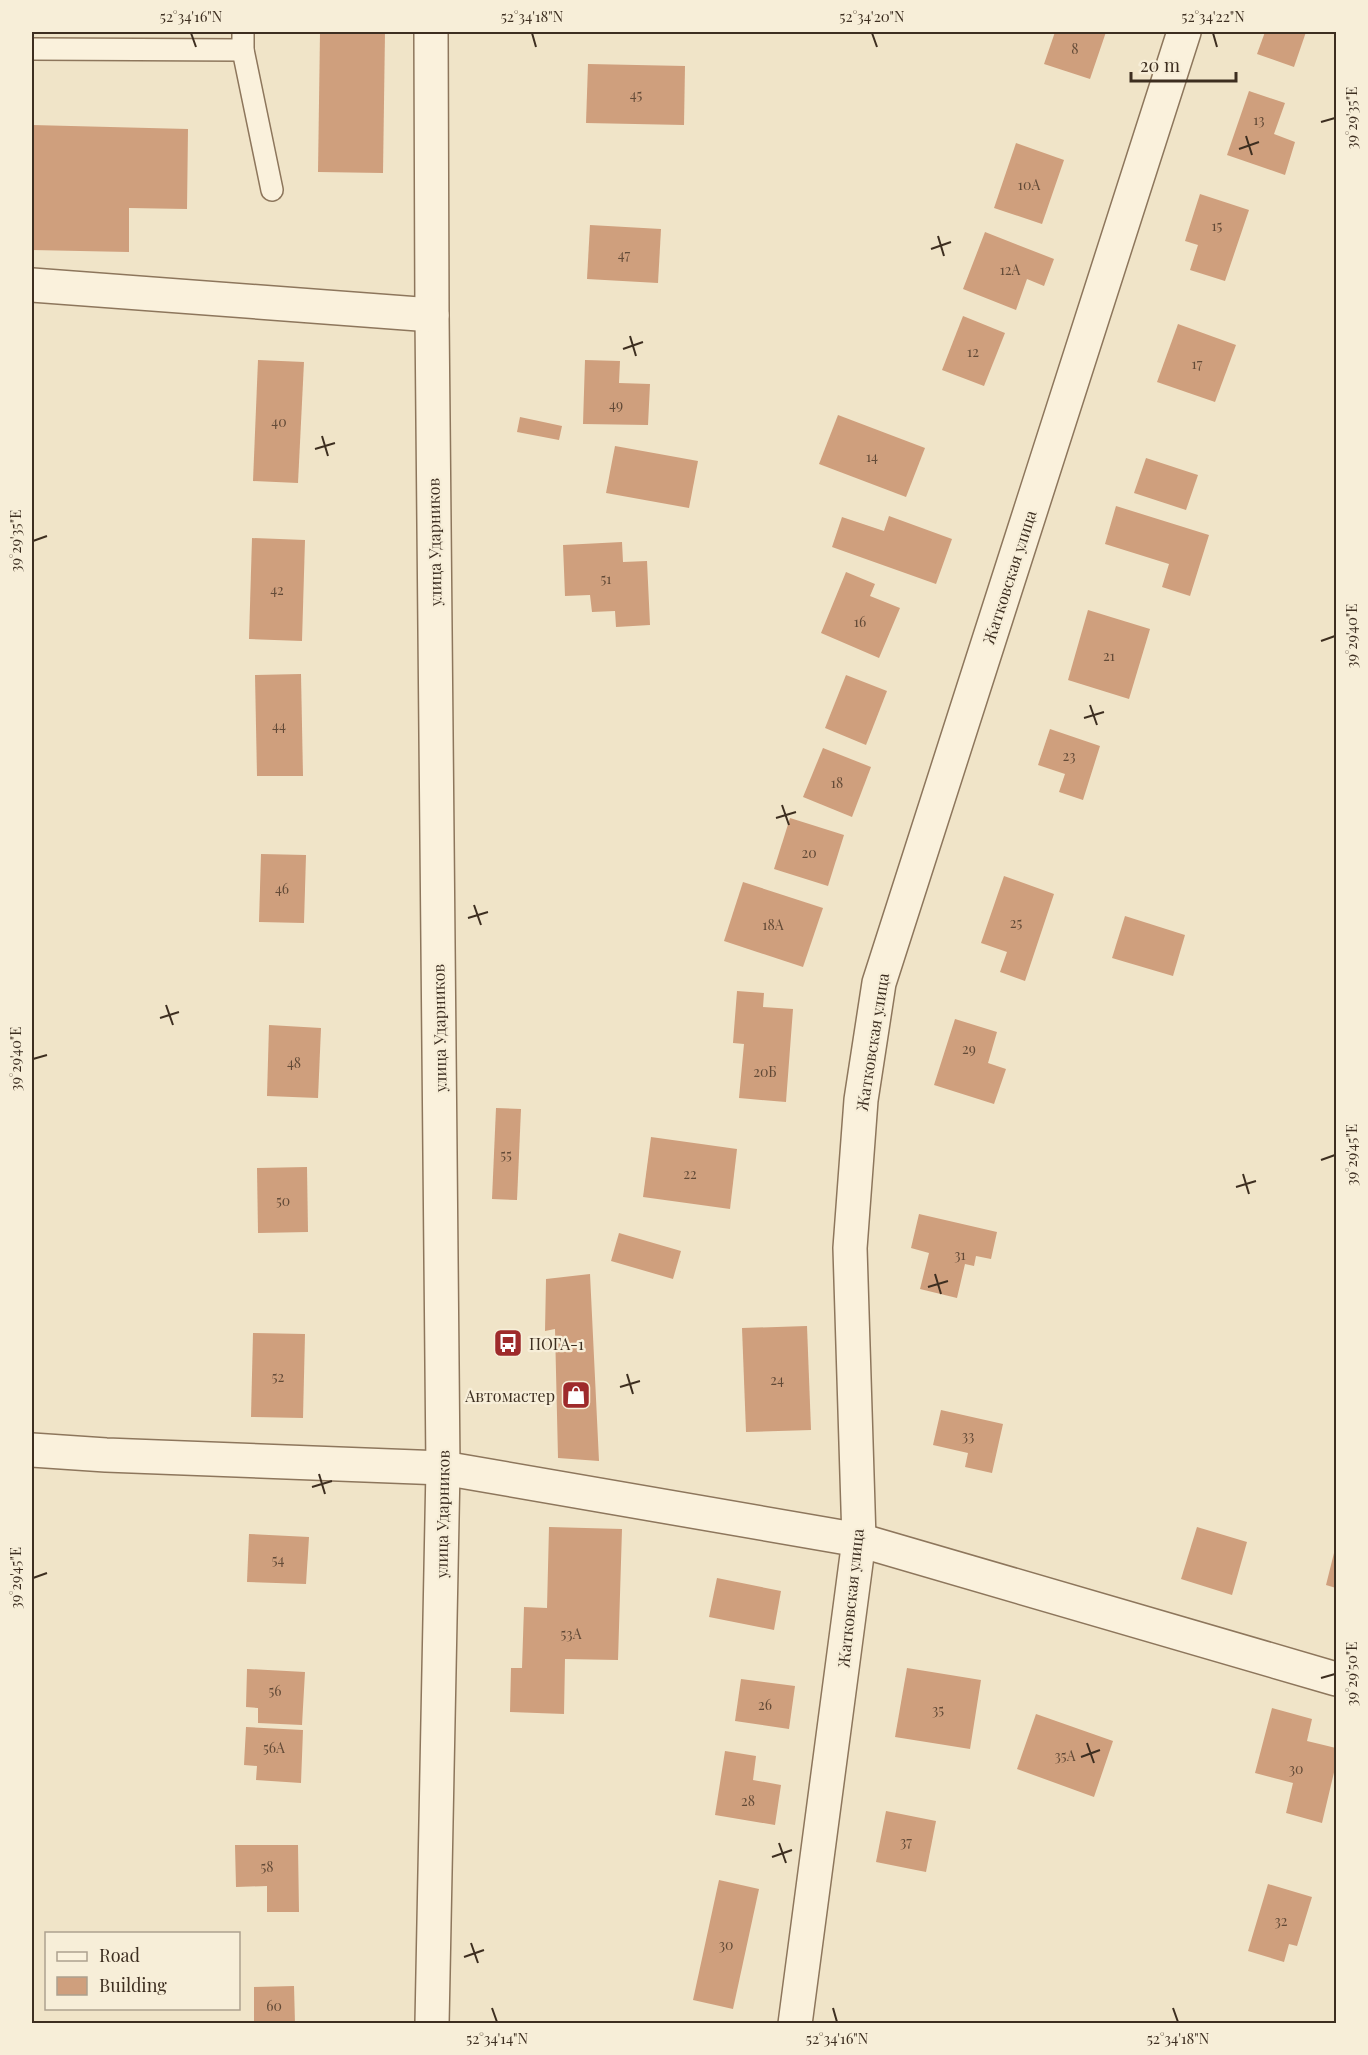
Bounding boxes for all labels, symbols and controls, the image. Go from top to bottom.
text: 52°34'16"N [160,6,223,26]
text: 52°34'18"N [501,6,564,26]
text: 52°34'20"N [839,6,905,26]
text: 52°34'22"N [1181,6,1245,26]
house number: 8 [1071,39,1079,58]
scale bar [1131,45,1236,83]
text: 20 m [1140,53,1180,77]
house number: 45 [630,85,643,104]
text: 39°29'35"E [1341,87,1361,149]
house number: 13 [1253,110,1265,129]
house number: 10А [1018,175,1040,194]
house number: 15 [1212,216,1223,235]
house number: 47 [618,245,631,264]
house number: 12А [1000,260,1021,279]
house number: 12 [967,342,979,361]
house number: 17 [1192,354,1203,373]
house number: 49 [609,395,623,414]
house number: 40 [271,412,287,431]
house number: 14 [866,447,878,466]
street label: улица Ударников [422,478,446,607]
street label: Жатковская улица [977,507,1041,647]
text: 39°29'35"E [5,510,25,572]
house number: 51 [601,569,612,588]
house number: 42 [270,580,284,599]
text: 39°29'40"E [1341,604,1361,668]
house number: 16 [854,612,866,631]
house number: 21 [1103,646,1115,665]
house number: 44 [272,716,286,735]
house number: 23 [1062,746,1076,765]
house number: 18 [831,773,843,792]
house number: 20 [801,843,817,862]
house number: 46 [275,879,289,898]
house number: 25 [1010,913,1022,932]
house number: 18А [762,915,784,934]
street label: улица Ударников [427,964,451,1093]
street label: Жатковская улица [851,971,893,1113]
text: 39°29'40"E [5,1027,25,1091]
house number: 29 [962,1039,976,1058]
house number: 48 [287,1053,301,1072]
house number: 20Б [753,1062,777,1081]
text: 39°29'45"E [1341,1124,1361,1186]
house number: 55 [500,1145,512,1164]
house number: 22 [683,1164,697,1183]
house number: 50 [276,1191,290,1210]
house number: 31 [954,1245,966,1264]
bus stop icon: ПОГА-1 [492,1327,524,1359]
place label: ПОГА-1 [529,1333,584,1354]
house number: 52 [272,1367,285,1386]
house number: 24 [770,1370,784,1389]
shop icon: Автомастер [560,1379,592,1411]
place label: Автомастер [464,1385,555,1406]
house number: 33 [962,1426,974,1445]
street label: улица Ударников [430,1450,454,1579]
street label: Жатковская улица [832,1527,868,1669]
text: 39°29'45"E [5,1547,25,1609]
house number: 54 [272,1550,284,1569]
house number: 53А [561,1624,582,1643]
text: 39°29'50"E [1341,1642,1361,1706]
house number: 56 [268,1681,282,1700]
house number: 26 [758,1695,772,1714]
house number: 35 [932,1700,944,1719]
house number: 56А [263,1738,285,1757]
house number: 35А [1055,1746,1076,1765]
house number: 30 [1289,1759,1303,1778]
house number: 28 [741,1791,755,1810]
house number: 37 [900,1832,912,1851]
house number: 58 [260,1857,274,1876]
house number: 32 [1274,1911,1288,1930]
legend [45,1932,240,2010]
house number: 30 [719,1935,733,1954]
text: Road [99,1943,140,1967]
text: Building [99,1973,167,1997]
house number: 60 [266,1996,282,2015]
text: 52°34'14"N [466,2028,528,2048]
text: 52°34'16"N [806,2028,869,2048]
text: 52°34'18"N [1147,2028,1210,2048]

